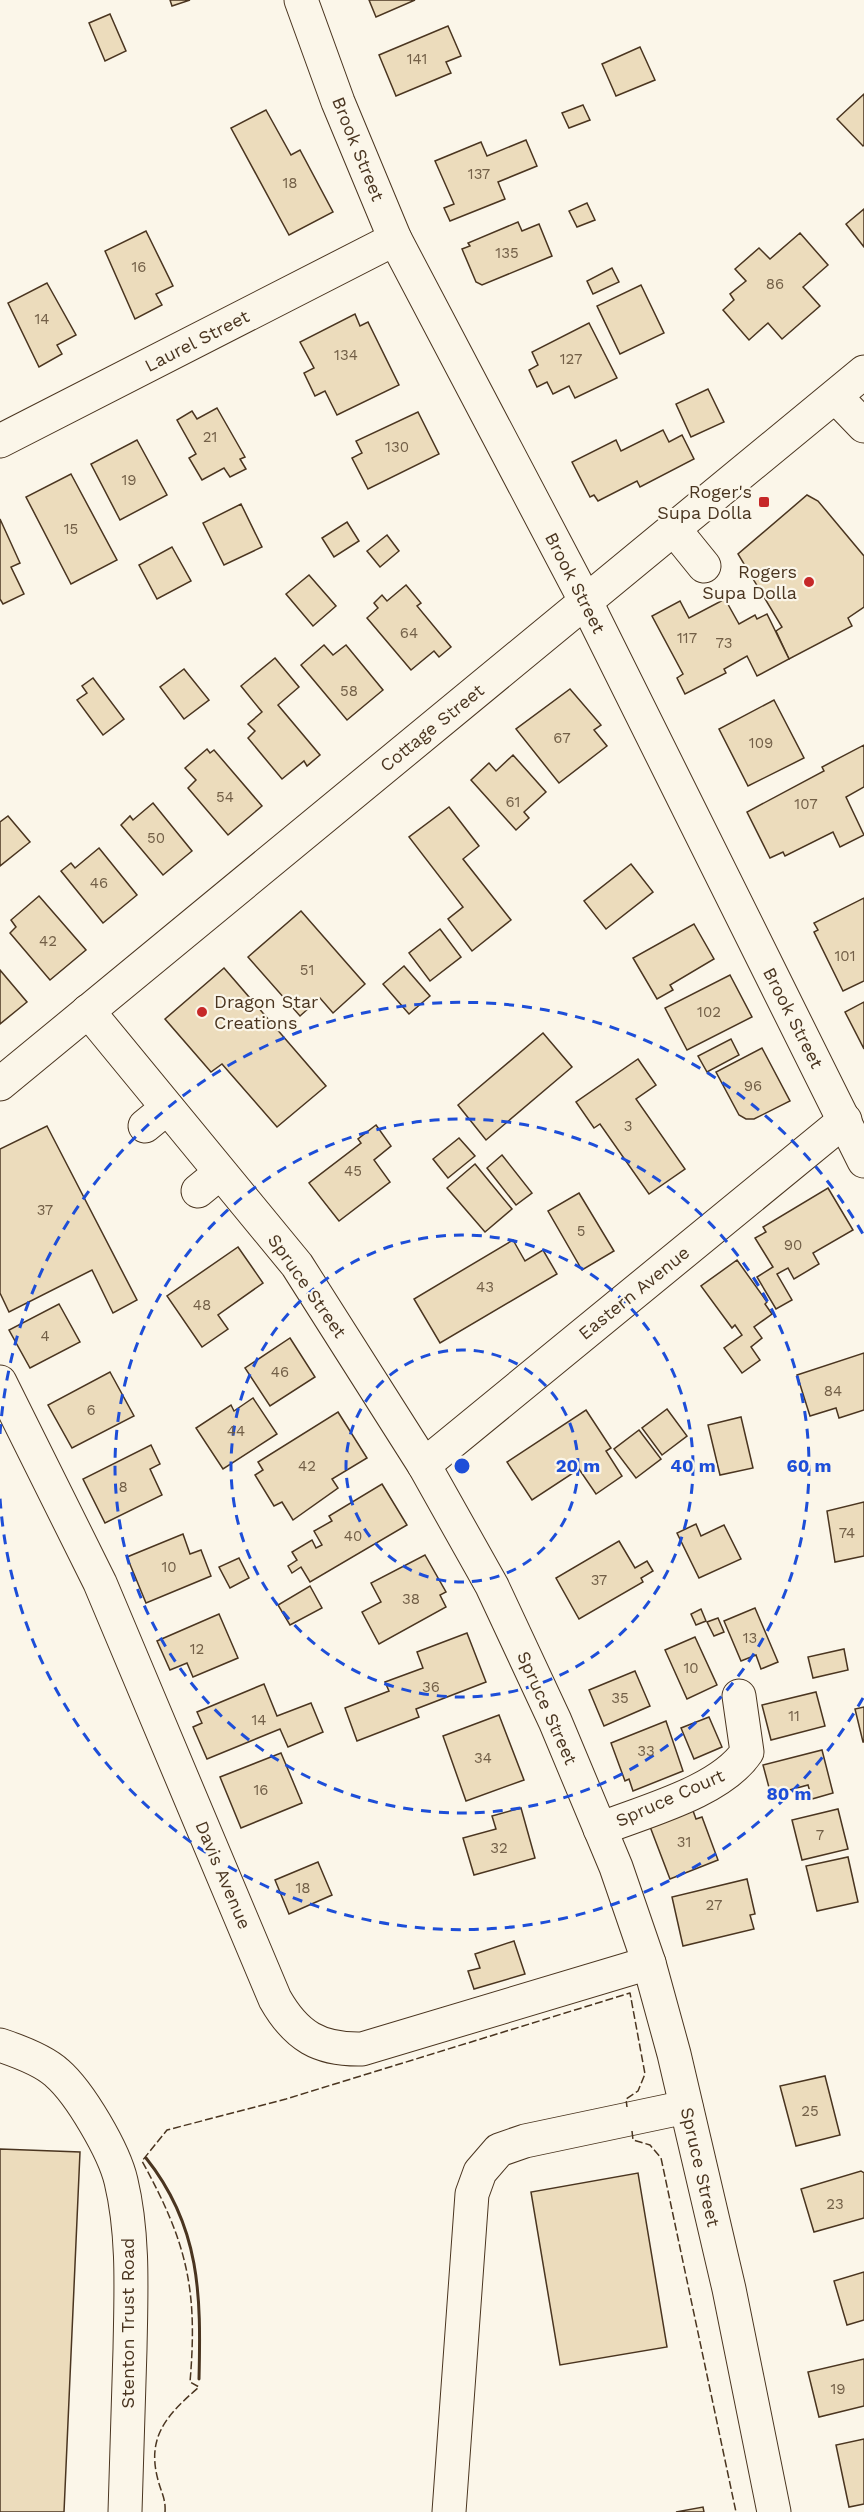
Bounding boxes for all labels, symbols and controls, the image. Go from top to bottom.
house number: 141 [407,50,427,68]
street label: Brook Street [328,94,389,204]
house number: 137 [468,165,490,183]
house number: 18 [282,174,298,192]
house number: 135 [495,244,519,262]
house number: 16 [132,258,146,276]
house number: 86 [766,275,784,293]
street label: Laurel Street [141,305,253,376]
house number: 14 [34,310,50,328]
house number: 134 [334,346,358,364]
house number: 127 [560,350,582,368]
house number: 21 [203,428,217,446]
house number: 130 [385,438,409,456]
house number: 19 [121,471,137,489]
place label: Roger's Supa Dolla [657,481,752,523]
marker: Roger's Supa Dolla [757,495,771,509]
house number: 15 [64,520,78,538]
street label: Brook Street [541,529,610,637]
place label: Rogers Supa Dolla [702,561,797,603]
marker: Rogers Supa Dolla [802,575,816,589]
house number: 64 [400,624,418,642]
house number: 117 [677,629,697,647]
house number: 73 [715,634,733,652]
street label: Cottage Street [376,679,488,776]
house number: 58 [340,682,358,700]
house number: 67 [553,729,571,747]
house number: 109 [749,734,773,752]
house number: 54 [216,788,234,806]
house number: 61 [506,793,520,811]
house number: 107 [794,795,818,813]
house number: 50 [147,829,165,847]
house number: 46 [90,874,108,892]
house number: 42 [39,932,57,950]
house number: 101 [834,947,856,965]
house number: 51 [300,961,314,979]
street label: Brook Street [759,964,828,1072]
place label: Dragon Star Creations [214,991,318,1033]
house number: 102 [697,1003,721,1021]
marker: Dragon Star Creations [195,1005,209,1019]
house number: 96 [744,1077,762,1095]
house number: 3 [624,1117,632,1135]
house number: 45 [344,1162,362,1180]
house number: 37 [37,1201,53,1219]
house number: 5 [577,1222,585,1240]
street label: Spruce Street [264,1230,351,1342]
house number: 90 [784,1236,802,1254]
street label: Eastern Avenue [574,1241,693,1344]
house number: 43 [476,1278,494,1296]
house number: 48 [193,1296,211,1314]
house number: 4 [40,1327,50,1345]
house number: 46 [271,1363,289,1381]
house number: 84 [824,1382,842,1400]
house number: 6 [86,1401,96,1419]
house number: 44 [227,1422,245,1440]
text: 20 m [556,1455,600,1476]
text: 40 m [670,1455,716,1476]
text: 60 m [787,1455,831,1476]
centre of rings [452,1456,472,1476]
house number: 42 [298,1457,316,1475]
house number: 8 [118,1478,128,1496]
house number: 74 [839,1524,855,1542]
house number: 40 [344,1527,362,1545]
house number: 10 [161,1558,177,1576]
house number: 37 [591,1571,607,1589]
house number: 38 [402,1590,420,1608]
house number: 13 [743,1629,757,1647]
house number: 12 [190,1640,204,1658]
street label: Spruce Street [513,1648,582,1768]
house number: 10 [683,1659,699,1677]
house number: 36 [422,1678,440,1696]
house number: 35 [611,1689,629,1707]
house number: 11 [788,1707,800,1725]
house number: 14 [251,1711,267,1729]
house number: 33 [637,1742,655,1760]
house number: 34 [474,1749,492,1767]
street label: Spruce Court [612,1764,728,1831]
house number: 16 [254,1781,268,1799]
text: 80 m [767,1783,811,1804]
street label: Davis Avenue [191,1818,256,1932]
house number: 7 [816,1826,824,1844]
house number: 31 [677,1833,691,1851]
house number: 32 [490,1839,508,1857]
house number: 18 [295,1879,311,1897]
house number: 27 [706,1896,722,1914]
house number: 25 [801,2102,819,2120]
street label: Spruce Street [677,2105,725,2229]
house number: 23 [826,2195,844,2213]
street label: Stenton Trust Road [117,2238,138,2408]
house number: 19 [830,2380,846,2398]

